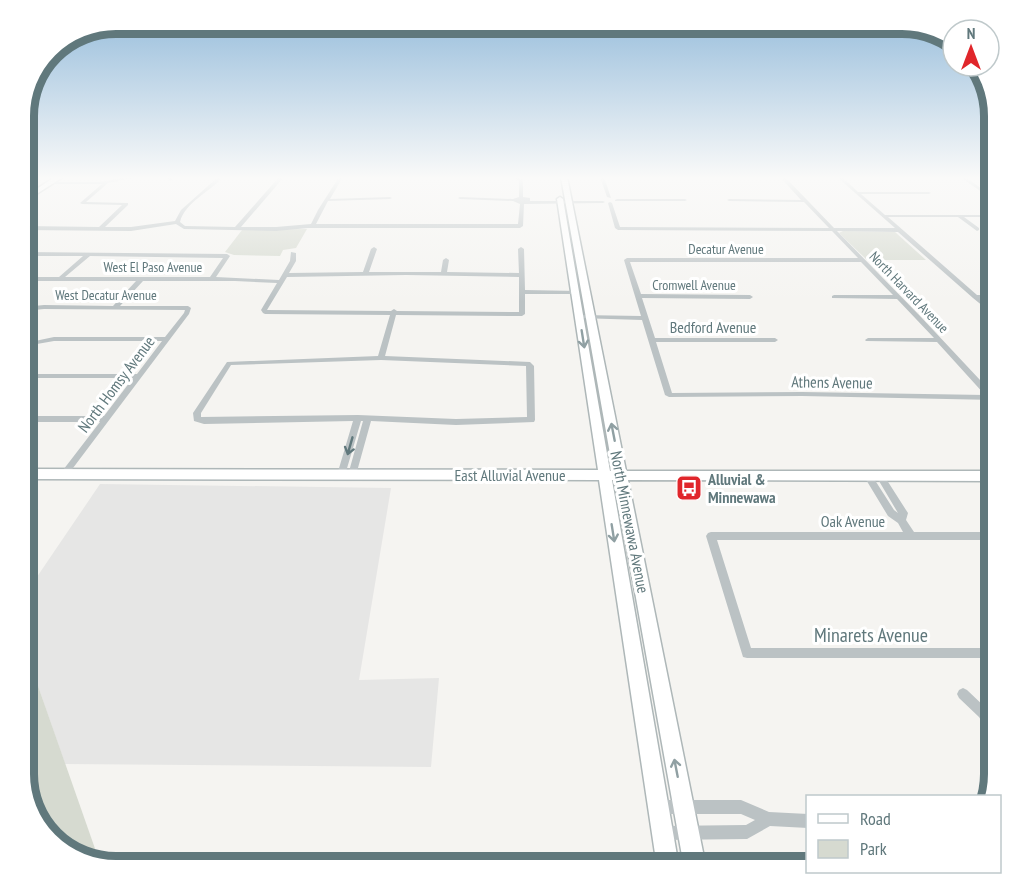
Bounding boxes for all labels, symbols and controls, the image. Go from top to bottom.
north arrow [941,18,1001,78]
text: N [967,23,975,43]
street label: Decatur Avenue [688,240,764,258]
street label: North Harvard Avenue [865,247,953,337]
street label: West El Paso Avenue [104,258,203,276]
street label: Cromwell Avenue [652,276,736,294]
street label: West Decatur Avenue [55,286,157,304]
street label: Bedford Avenue [670,317,756,337]
one-way arrow [578,328,589,348]
street label: North Homsy Avenue [73,332,159,436]
street label: Athens Avenue [791,371,873,393]
one-way arrow [607,423,618,442]
one-way arrow [343,436,355,455]
street label: North Minnewawa Avenue [606,449,654,595]
street label: East Alluvial Avenue [454,465,566,485]
place label: Alluvial & Minnewawa [707,469,776,507]
bus stop icon: Alluvial & Minnewawa [674,473,704,503]
street label: Oak Avenue [821,511,885,531]
one-way arrow [608,523,619,542]
street label: Minarets Avenue [814,622,928,648]
one-way arrow [670,759,681,779]
legend [806,795,1001,873]
text: Road [860,807,891,830]
text: Park [860,837,887,860]

